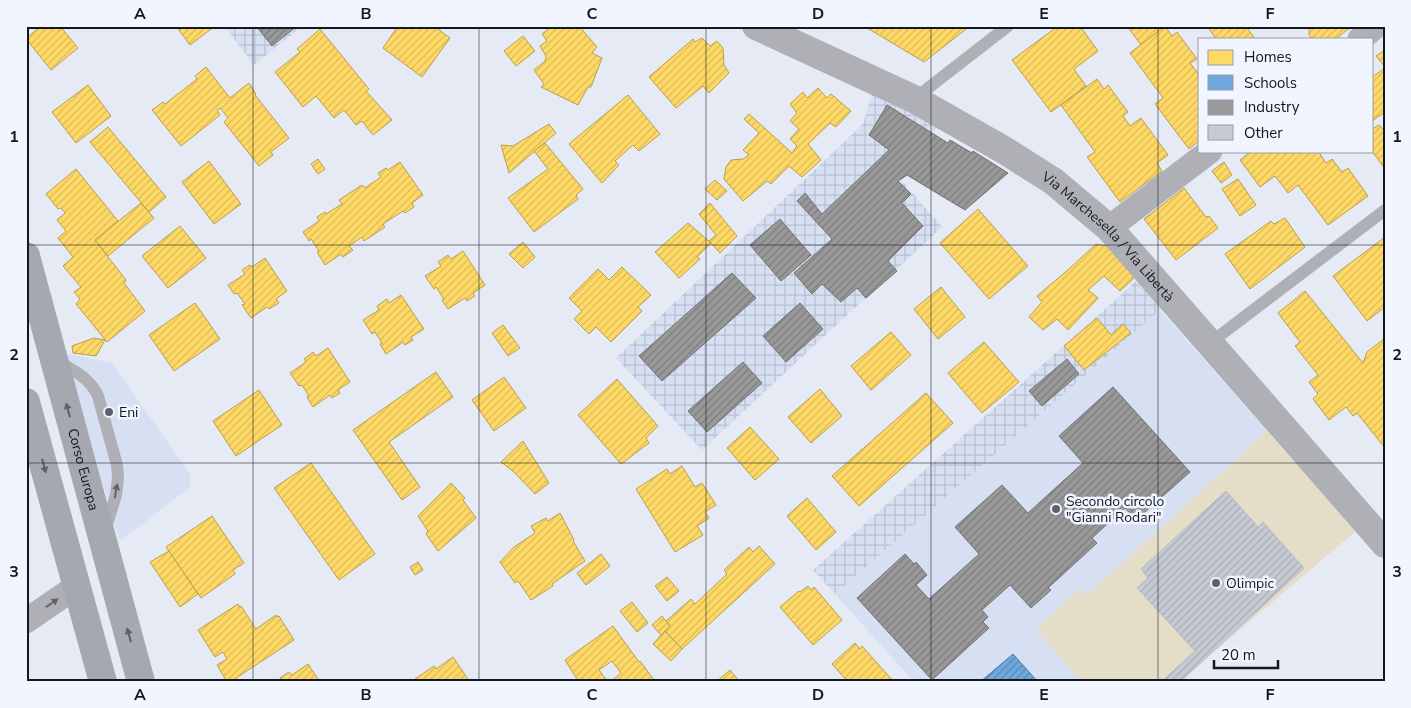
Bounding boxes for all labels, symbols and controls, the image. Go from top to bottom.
text: A [134,3,146,25]
text: B [360,3,372,25]
text: C [587,3,598,25]
text: D [812,3,824,25]
text: E [1039,3,1049,25]
text: F [1266,3,1275,25]
legend [1198,38,1374,152]
text: Homes [1244,47,1292,67]
text: Schools [1244,73,1297,93]
text: Industry [1244,97,1300,117]
text: Other [1244,123,1283,143]
text: 1 [9,126,19,148]
text: 1 [1392,126,1402,148]
street label: Via Marchesella / Via Libertà [1037,167,1178,306]
text: 2 [9,344,19,366]
text: 2 [1392,344,1402,366]
one-way arrow [64,403,72,418]
place label: Eni [119,403,138,422]
marker: Eni [103,406,115,418]
street label: Corso Europa [63,426,103,513]
one-way arrow [40,458,48,473]
one-way arrow [112,483,120,499]
place label: Secondo circolo "Gianni Rodari" [1066,492,1165,527]
marker: Secondo circolo "Gianni Rodari" [1050,503,1062,515]
text: 3 [9,561,19,583]
text: 3 [1392,561,1402,583]
place label: Olimpic [1226,574,1275,593]
marker: Olimpic [1210,577,1222,589]
one-way arrow [45,598,58,608]
one-way arrow [124,627,132,642]
scale bar [1214,638,1277,670]
text: 20 m [1221,645,1256,665]
text: A [134,684,146,706]
text: B [360,684,372,706]
text: C [587,684,598,706]
text: D [812,684,824,706]
text: E [1039,684,1049,706]
text: F [1266,684,1275,706]

